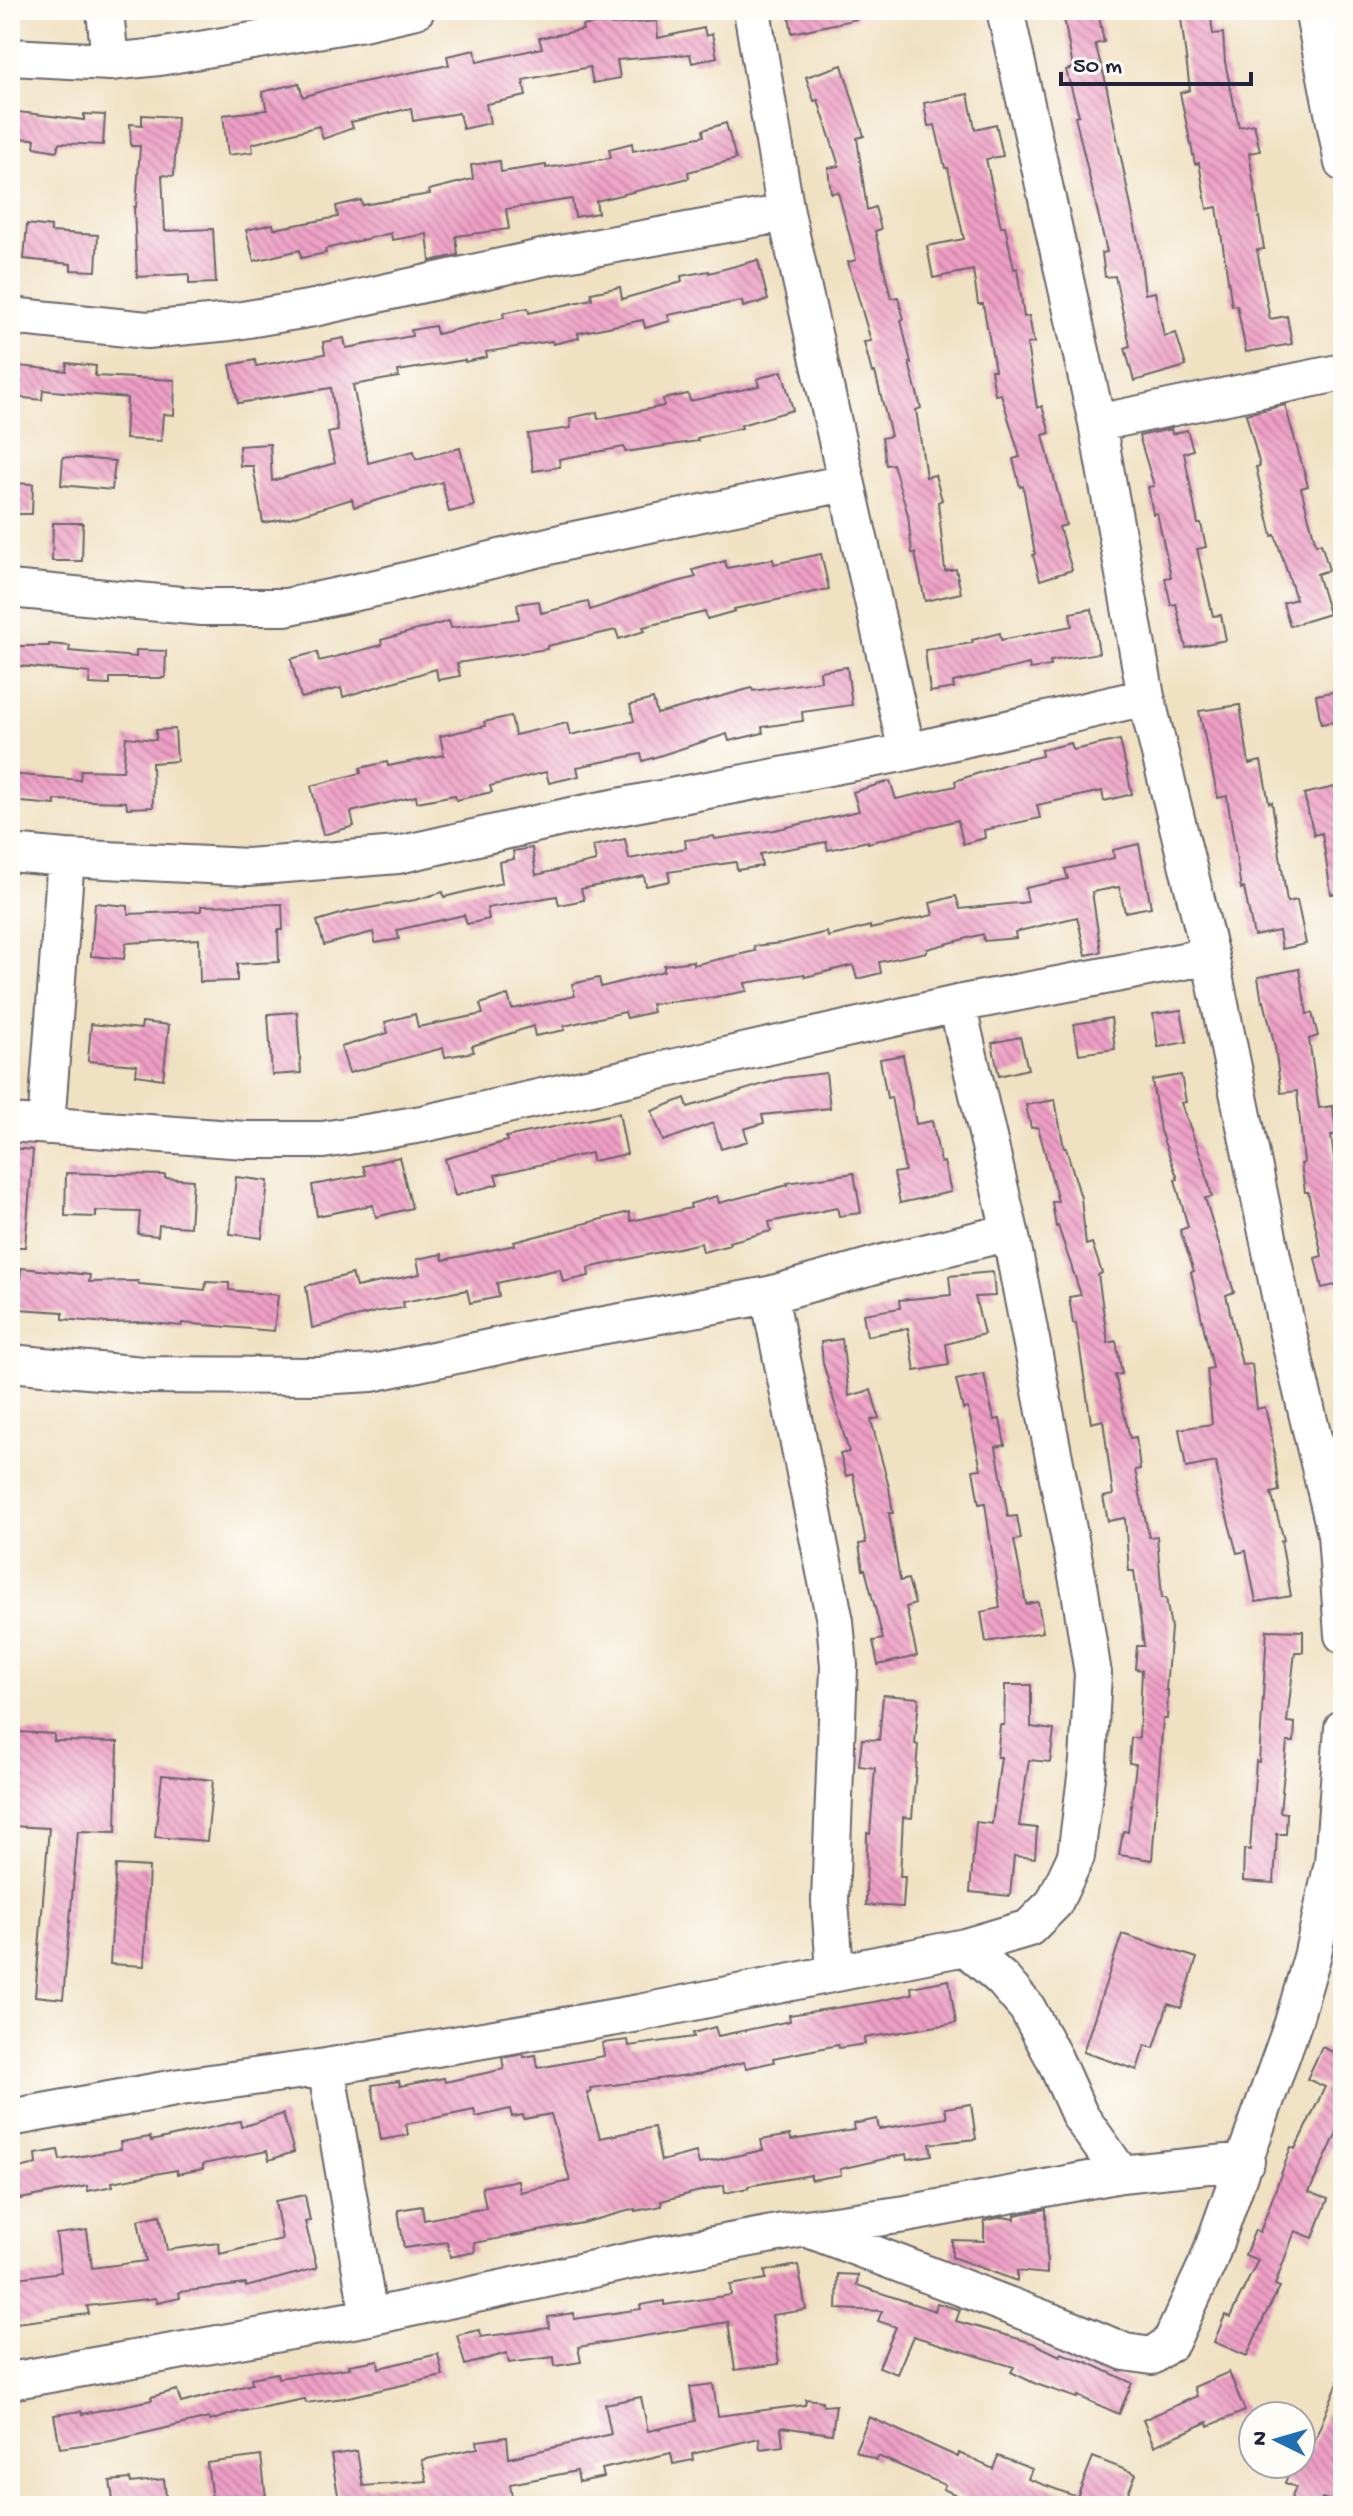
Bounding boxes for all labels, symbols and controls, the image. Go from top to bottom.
scale bar [1061,36,1251,86]
text: 50 m [1073,53,1122,82]
north arrow [1237,2400,1317,2480]
text: N [1247,2430,1275,2447]

